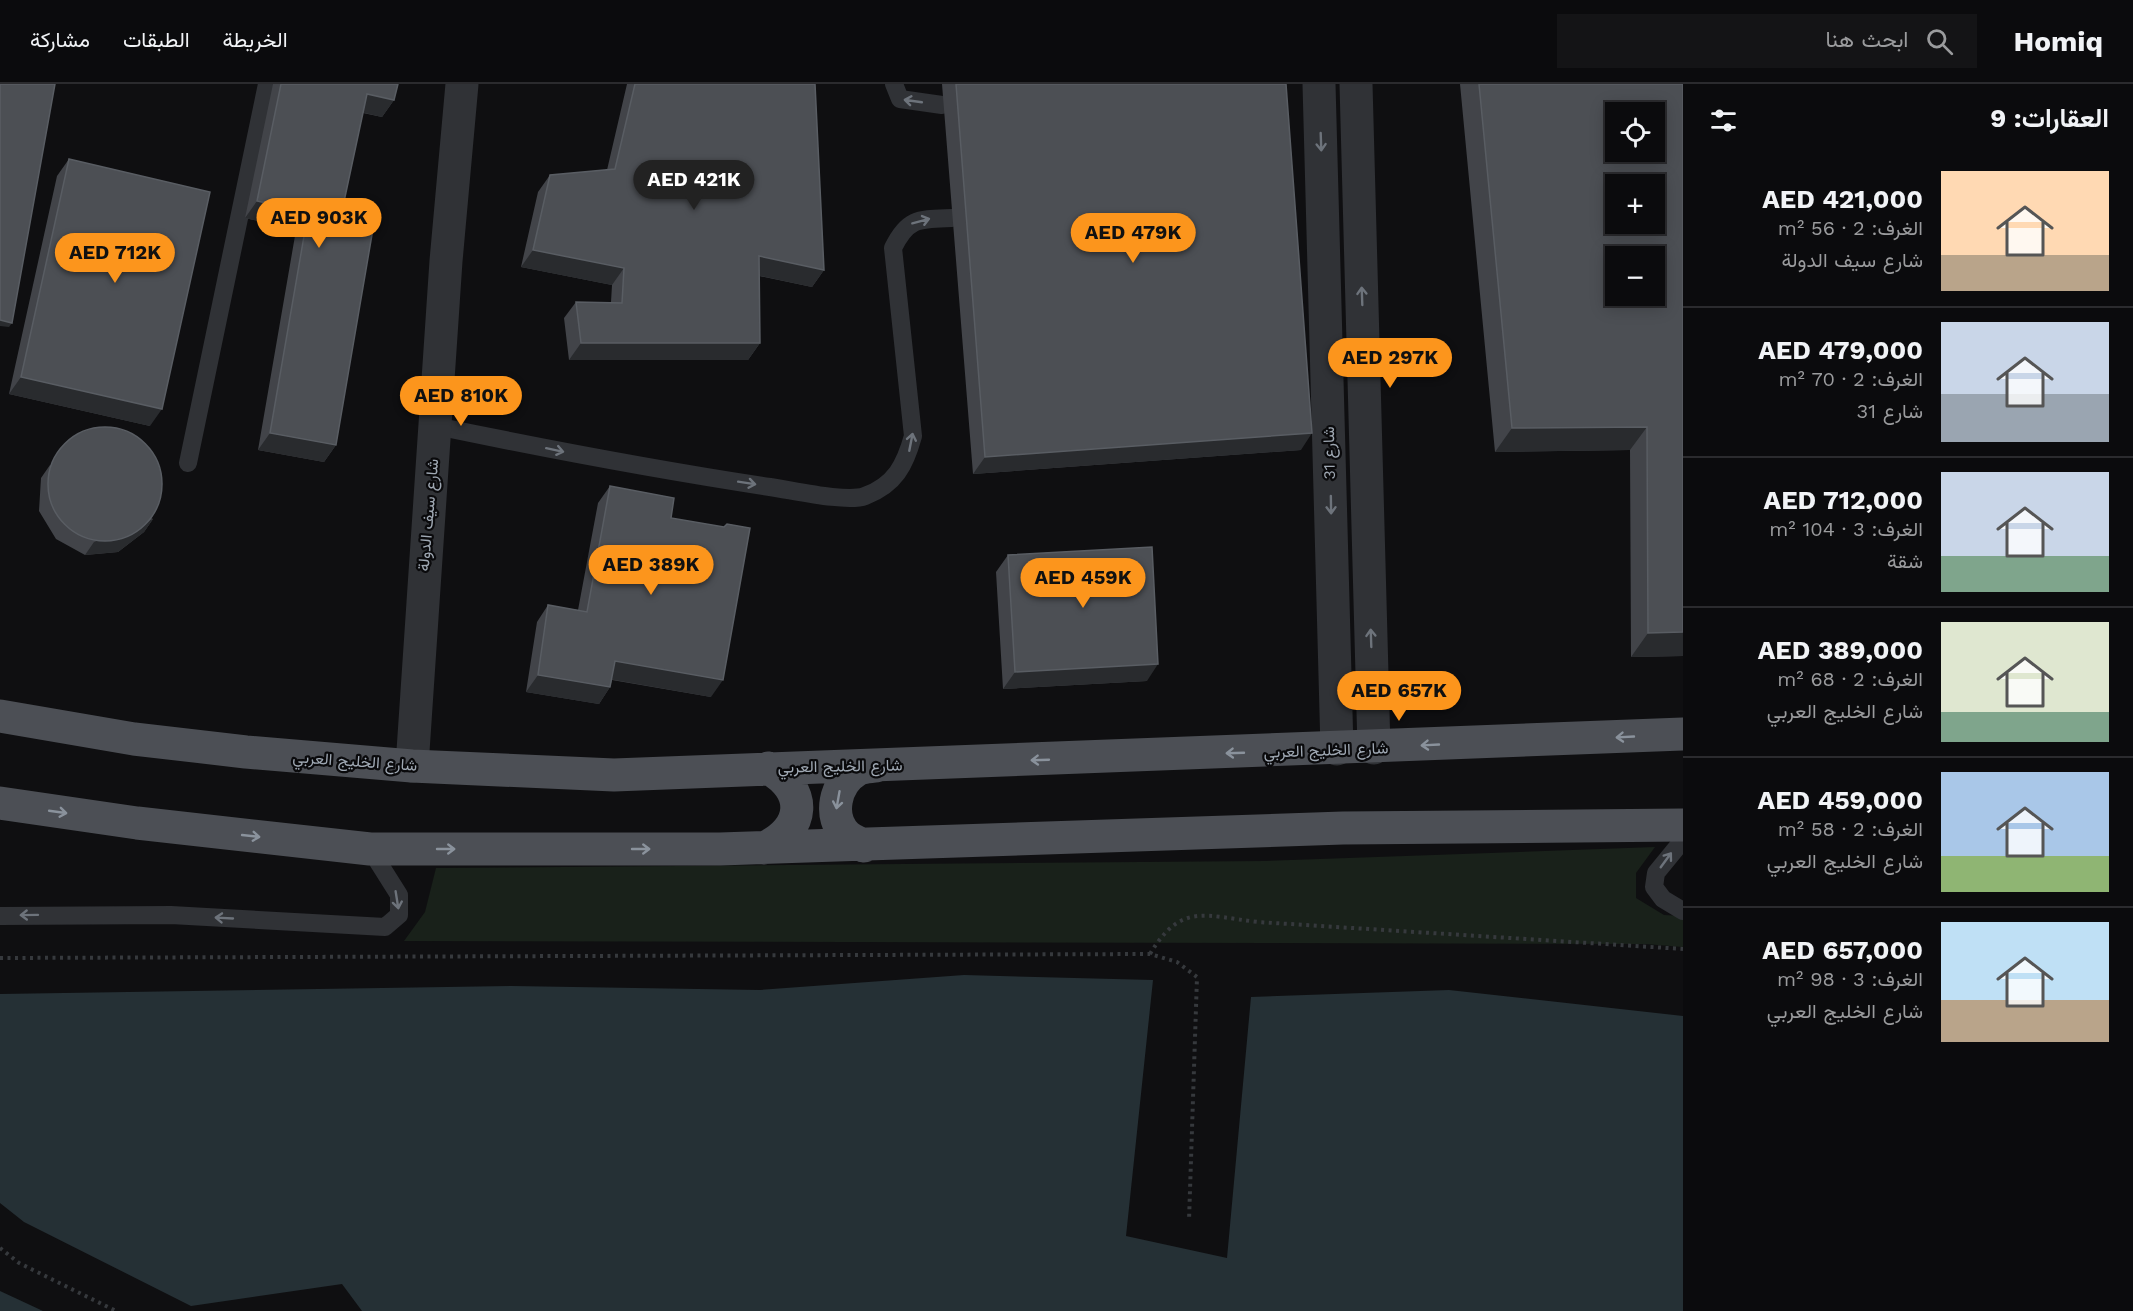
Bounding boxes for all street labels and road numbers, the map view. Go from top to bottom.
street label: شارع 31 [1319,426,1341,480]
street label: شارع سيف الدولة [414,458,444,572]
street label: شارع الخليج العربي [1263,738,1389,766]
street label: شارع الخليج العربي [292,747,418,779]
street label: شارع الخليج العربي [777,755,903,781]

